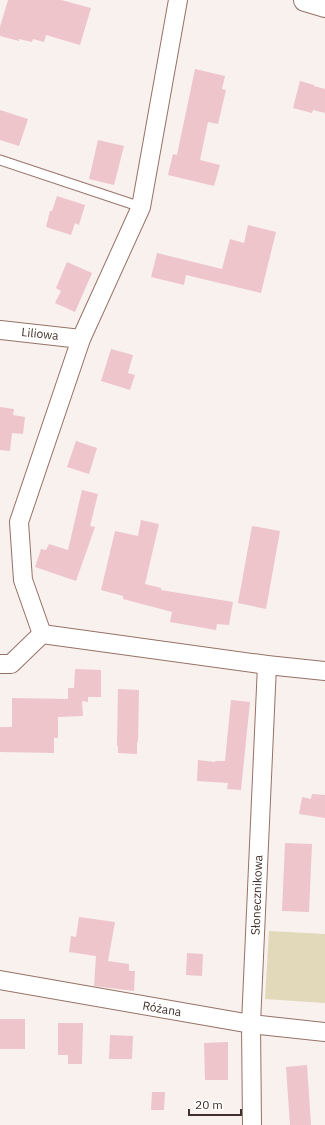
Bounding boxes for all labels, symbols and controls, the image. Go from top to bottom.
street label: Liliowa [21,324,60,343]
street label: Słonecznikowa [248,854,265,935]
street label: Różana [141,998,183,1019]
scale bar [189,1091,241,1117]
text: 20 m [195,1097,223,1112]

